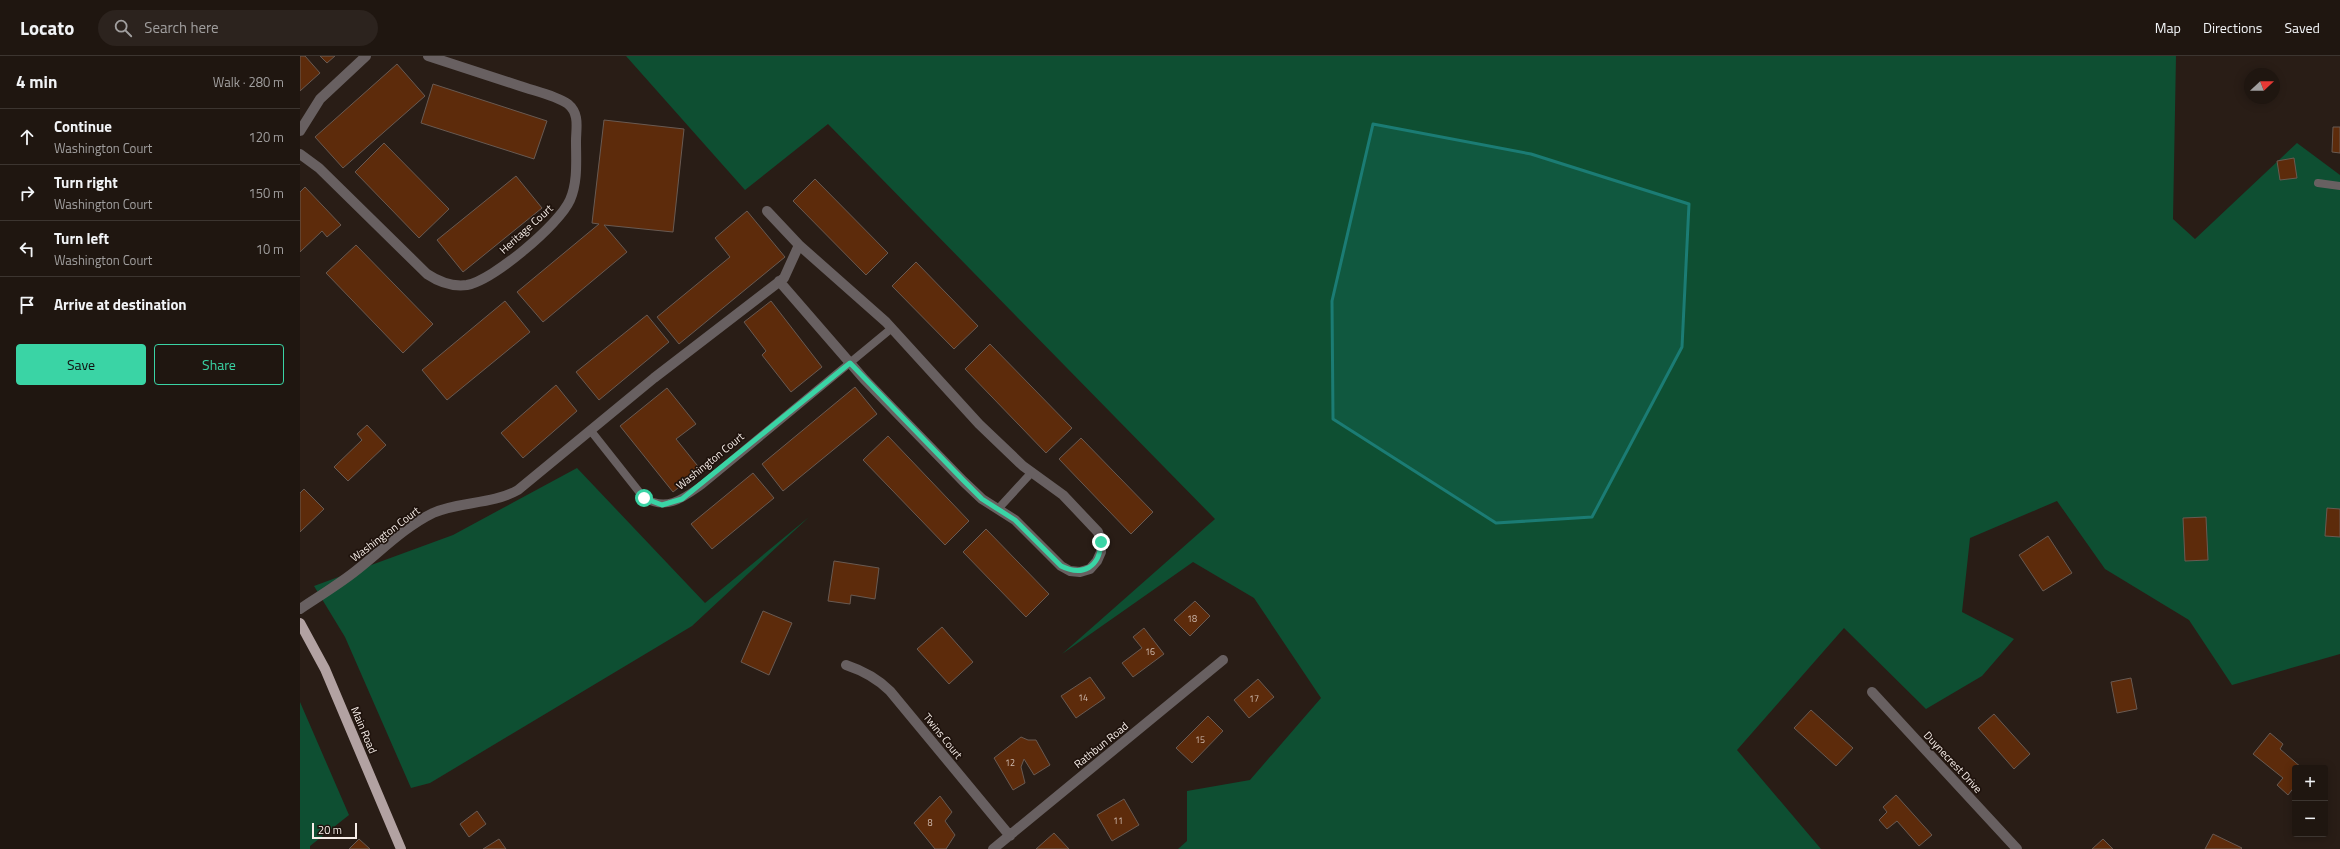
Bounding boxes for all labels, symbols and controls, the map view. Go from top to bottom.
search box [98,10,378,46]
text: Locato [20,13,74,42]
text: Search here [144,16,219,39]
icon: search [112,17,134,39]
text: Map [2155,17,2181,38]
text: Directions [2203,17,2262,38]
text: Saved [2284,17,2320,38]
north arrow [2244,68,2280,104]
text: 4 min [16,69,57,95]
text: Walk · 280 m [213,72,284,92]
text: Continue [54,115,112,138]
icon: ahead [16,126,38,148]
text: 120 m [248,127,284,147]
text: Washington Court [54,138,152,158]
text: Turn right [54,171,118,194]
icon: right [16,182,38,204]
text: 150 m [248,183,284,203]
text: Washington Court [54,194,152,214]
street label: Heritage Court [496,200,556,257]
text: Turn left [54,227,109,250]
icon: left [16,238,38,260]
text: 10 m [256,239,284,259]
text: Washington Court [54,250,152,270]
text: Arrive at destination [54,293,187,316]
icon: arrive [16,294,38,316]
button: Save [16,344,146,385]
button: Share [154,344,284,385]
street label: Washington Court [673,428,747,493]
route start [635,489,653,507]
street label: Washington Court [347,502,423,565]
route end [1092,533,1110,551]
house number: 18 [1187,612,1197,625]
house number: 16 [1145,645,1155,658]
house number: 14 [1078,691,1088,704]
house number: 17 [1249,692,1259,705]
street label: Main Road [347,704,381,756]
street label: Twins Court [920,710,966,762]
street label: Rathbun Road [1070,718,1132,772]
street label: Duynecrest Drive [1920,728,1986,797]
house number: 15 [1195,733,1205,746]
house number: 12 [1005,756,1015,769]
map controls [2292,765,2328,837]
button: + [2292,765,2328,801]
button: − [2292,801,2328,837]
house number: 11 [1113,814,1123,827]
house number: 8 [927,816,933,829]
scale bar [312,821,357,840]
text: 20 m [318,822,342,838]

